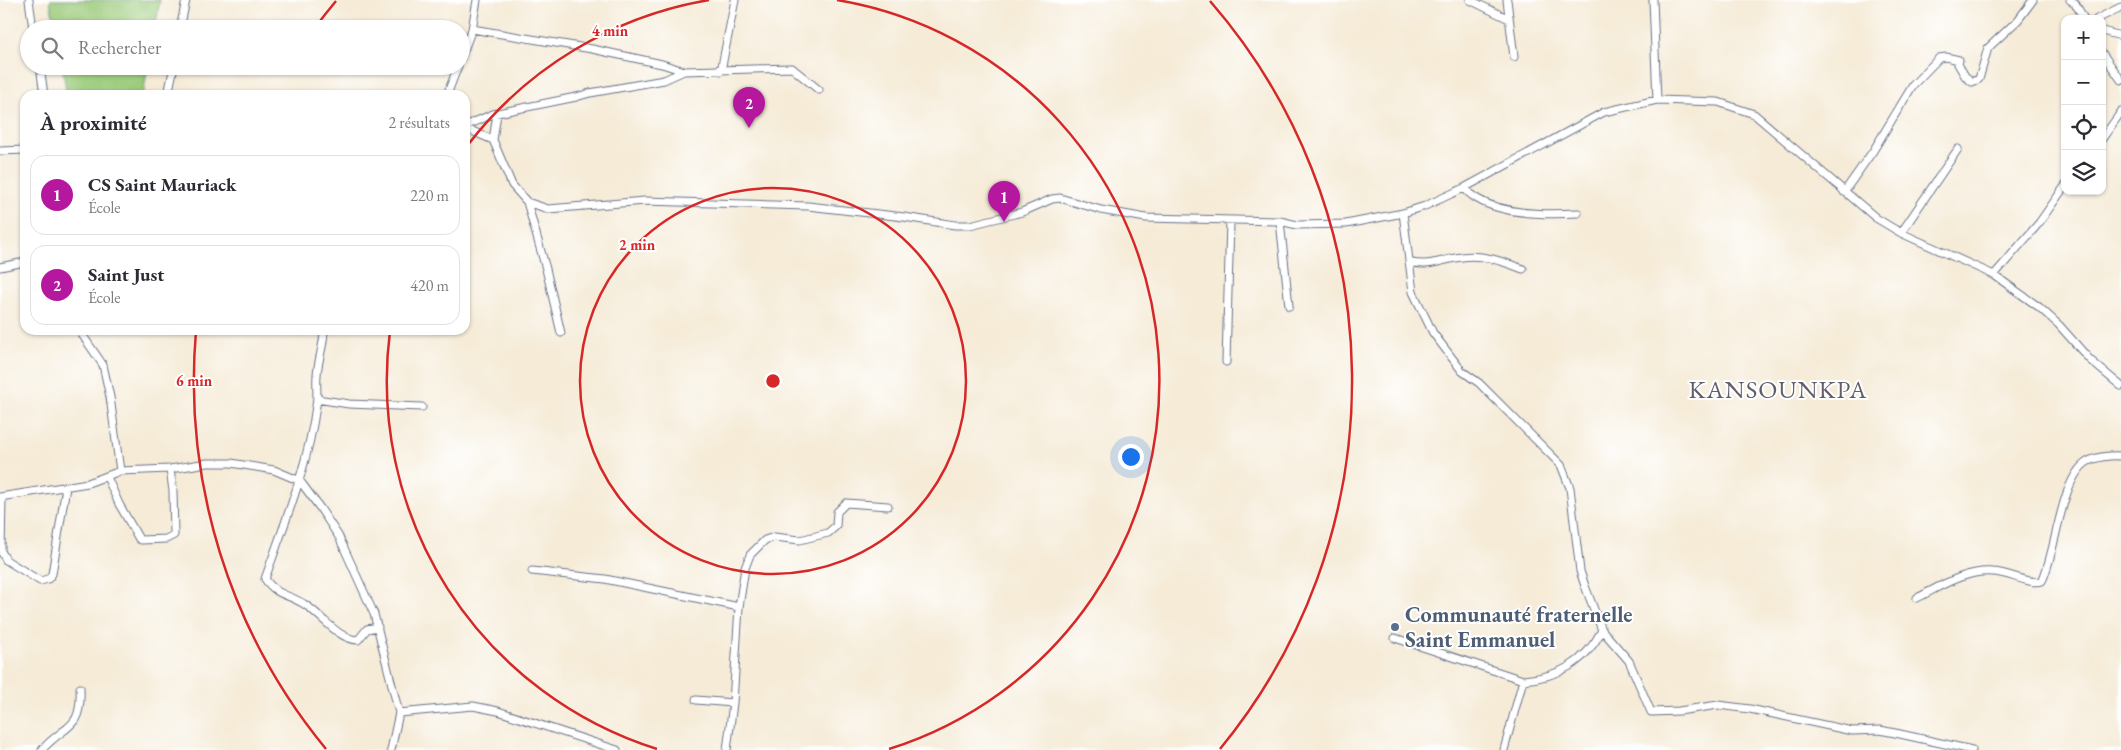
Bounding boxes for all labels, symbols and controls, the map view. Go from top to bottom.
map controls [2061,15,2106,195]
button: + [2061,15,2106,60]
search box [20,20,470,75]
text: 4 min [592,21,629,40]
icon: search [38,34,66,62]
text: Rechercher [78,35,161,60]
button: − [2061,60,2106,105]
pin: 2 [733,87,765,128]
button: locate [2061,105,2106,150]
text: À proximité [40,109,147,136]
text: 2 résultats [388,112,450,133]
button: layers [2061,150,2106,195]
text: CS Saint Mauriack [88,172,236,197]
pin: 1 [988,181,1020,222]
text: 1 [53,185,61,206]
text: 220 m [410,185,449,206]
text: École [88,197,121,218]
text: 2 min [619,235,656,254]
text: Saint Just [88,262,164,287]
text: 2 [53,275,61,296]
text: 420 m [410,275,449,296]
text: École [88,287,121,308]
text: 6 min [176,371,213,390]
centre of rings [764,372,782,390]
district label: KANSOUNKPA [1689,373,1867,405]
your location [1118,444,1144,470]
place label: Communauté fraternelle Saint Emmanuel [1405,600,1632,654]
marker: Communauté fraternelle Saint Emmanuel [1389,621,1401,633]

